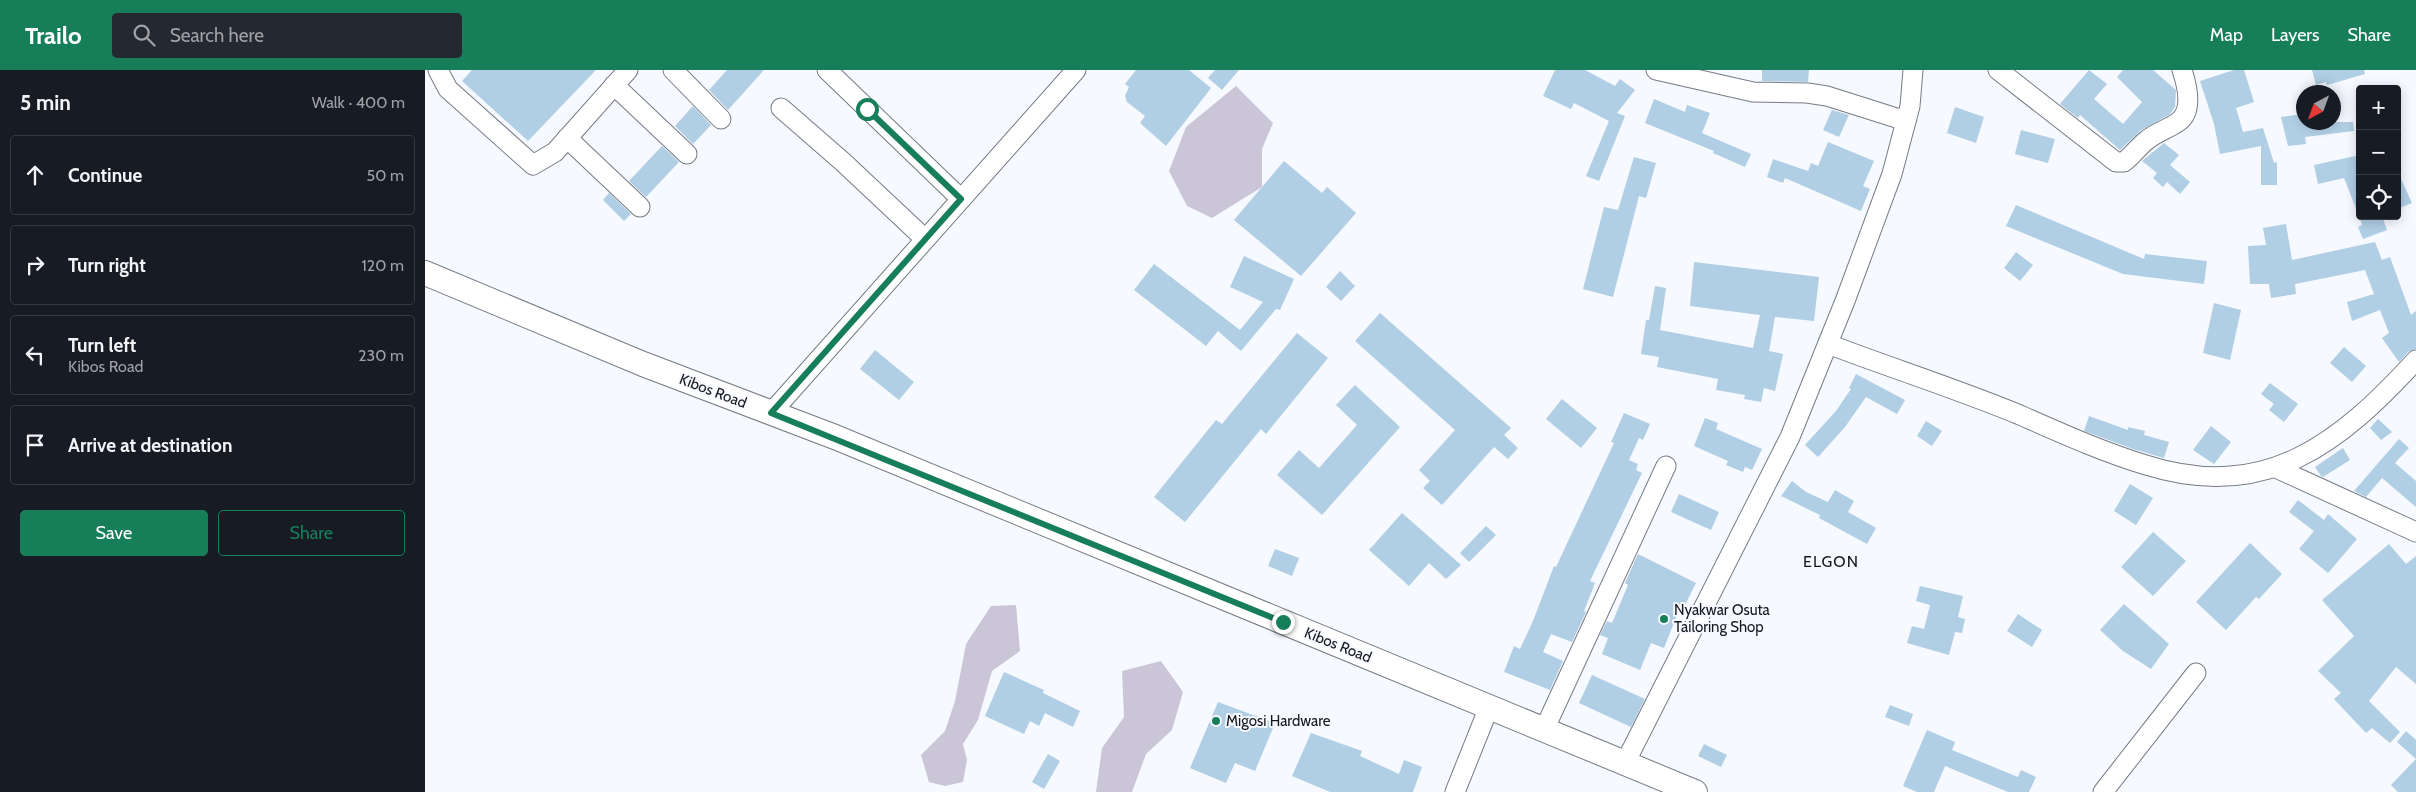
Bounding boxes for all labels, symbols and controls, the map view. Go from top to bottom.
search box [112,13,462,58]
text: Trailo [25,21,82,50]
icon: search [130,21,158,49]
text: Search here [170,24,264,47]
text: Map [2210,24,2243,46]
text: Layers [2271,24,2320,46]
text: Share [2348,24,2391,46]
north arrow [2296,85,2341,130]
map controls [2356,85,2401,220]
button: + [2356,85,2401,130]
text: 5 min [20,90,71,115]
text: Walk · 400 m [312,93,405,112]
route start [856,98,879,121]
button: − [2356,130,2401,175]
icon: ahead [21,161,49,189]
text: Continue [68,164,142,187]
text: 50 m [367,166,404,185]
button: locate [2356,175,2401,220]
icon: right [21,251,49,279]
text: Turn right [68,254,146,277]
text: 120 m [362,256,404,275]
text: Turn left [68,334,136,357]
icon: left [21,341,49,369]
text: 230 m [358,346,404,365]
text: Kibos Road [68,357,143,376]
street label: Kibos Road [677,370,749,412]
icon: arrive [21,431,49,459]
text: Arrive at destination [68,434,232,457]
button: Save [20,510,208,556]
button: Share [218,510,405,556]
district label: ELGON [1803,552,1859,571]
place label: Nyakwar Osuta Tailoring Shop [1674,601,1771,636]
route end [1272,611,1295,634]
marker: Nyakwar Osuta Tailoring Shop [1658,613,1670,625]
street label: Kibos Road [1302,623,1374,667]
place label: Migosi Hardware [1226,712,1331,730]
marker: Migosi Hardware [1210,715,1222,727]

